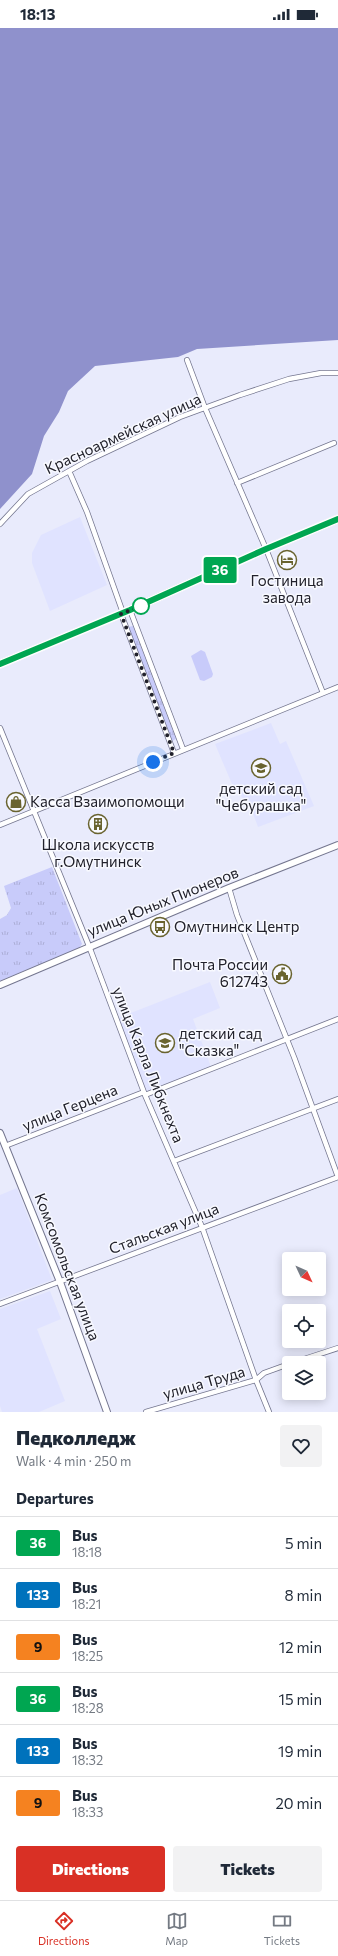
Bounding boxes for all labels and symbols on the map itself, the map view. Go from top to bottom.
street label: Красноармейская улица [42,389,204,477]
hotel icon: Гостиница завода [276,549,298,571]
line badge: 36 [202,557,238,583]
place label: Гостиница завода [250,571,324,606]
unlabelled marker [132,597,150,615]
your location [143,752,163,772]
school or university icon: детский сад "Чебурашка" [250,757,272,779]
place label: детский сад "Чебурашка" [216,779,306,814]
shop icon: Касса Взаимопомощи [5,791,27,813]
place label: Касса Взаимопомощи [30,792,185,810]
building icon: Школа искусств г.Омутнинск [87,813,109,835]
place label: Школа искусств г.Омутнинск [42,835,154,870]
street label: улица Юных Пионеров [84,862,241,940]
bus stop icon: Омутнинск Центр [149,916,171,938]
place label: Омутнинск Центр [174,917,299,935]
place label: Почта России 612743 [172,955,268,990]
public building icon: Почта России 612743 [271,963,293,985]
street label: улица Карла Либкнехта [109,984,188,1145]
place label: детский сад "Сказка" [179,1024,262,1059]
school or university icon: детский сад "Сказка" [154,1032,176,1054]
street label: улица Герцена [19,1080,120,1134]
street label: Комсомольская улица [32,1190,104,1343]
street label: Стальская улица [106,1199,221,1257]
north arrow [282,1252,326,1296]
street label: улица Труда [161,1362,247,1402]

